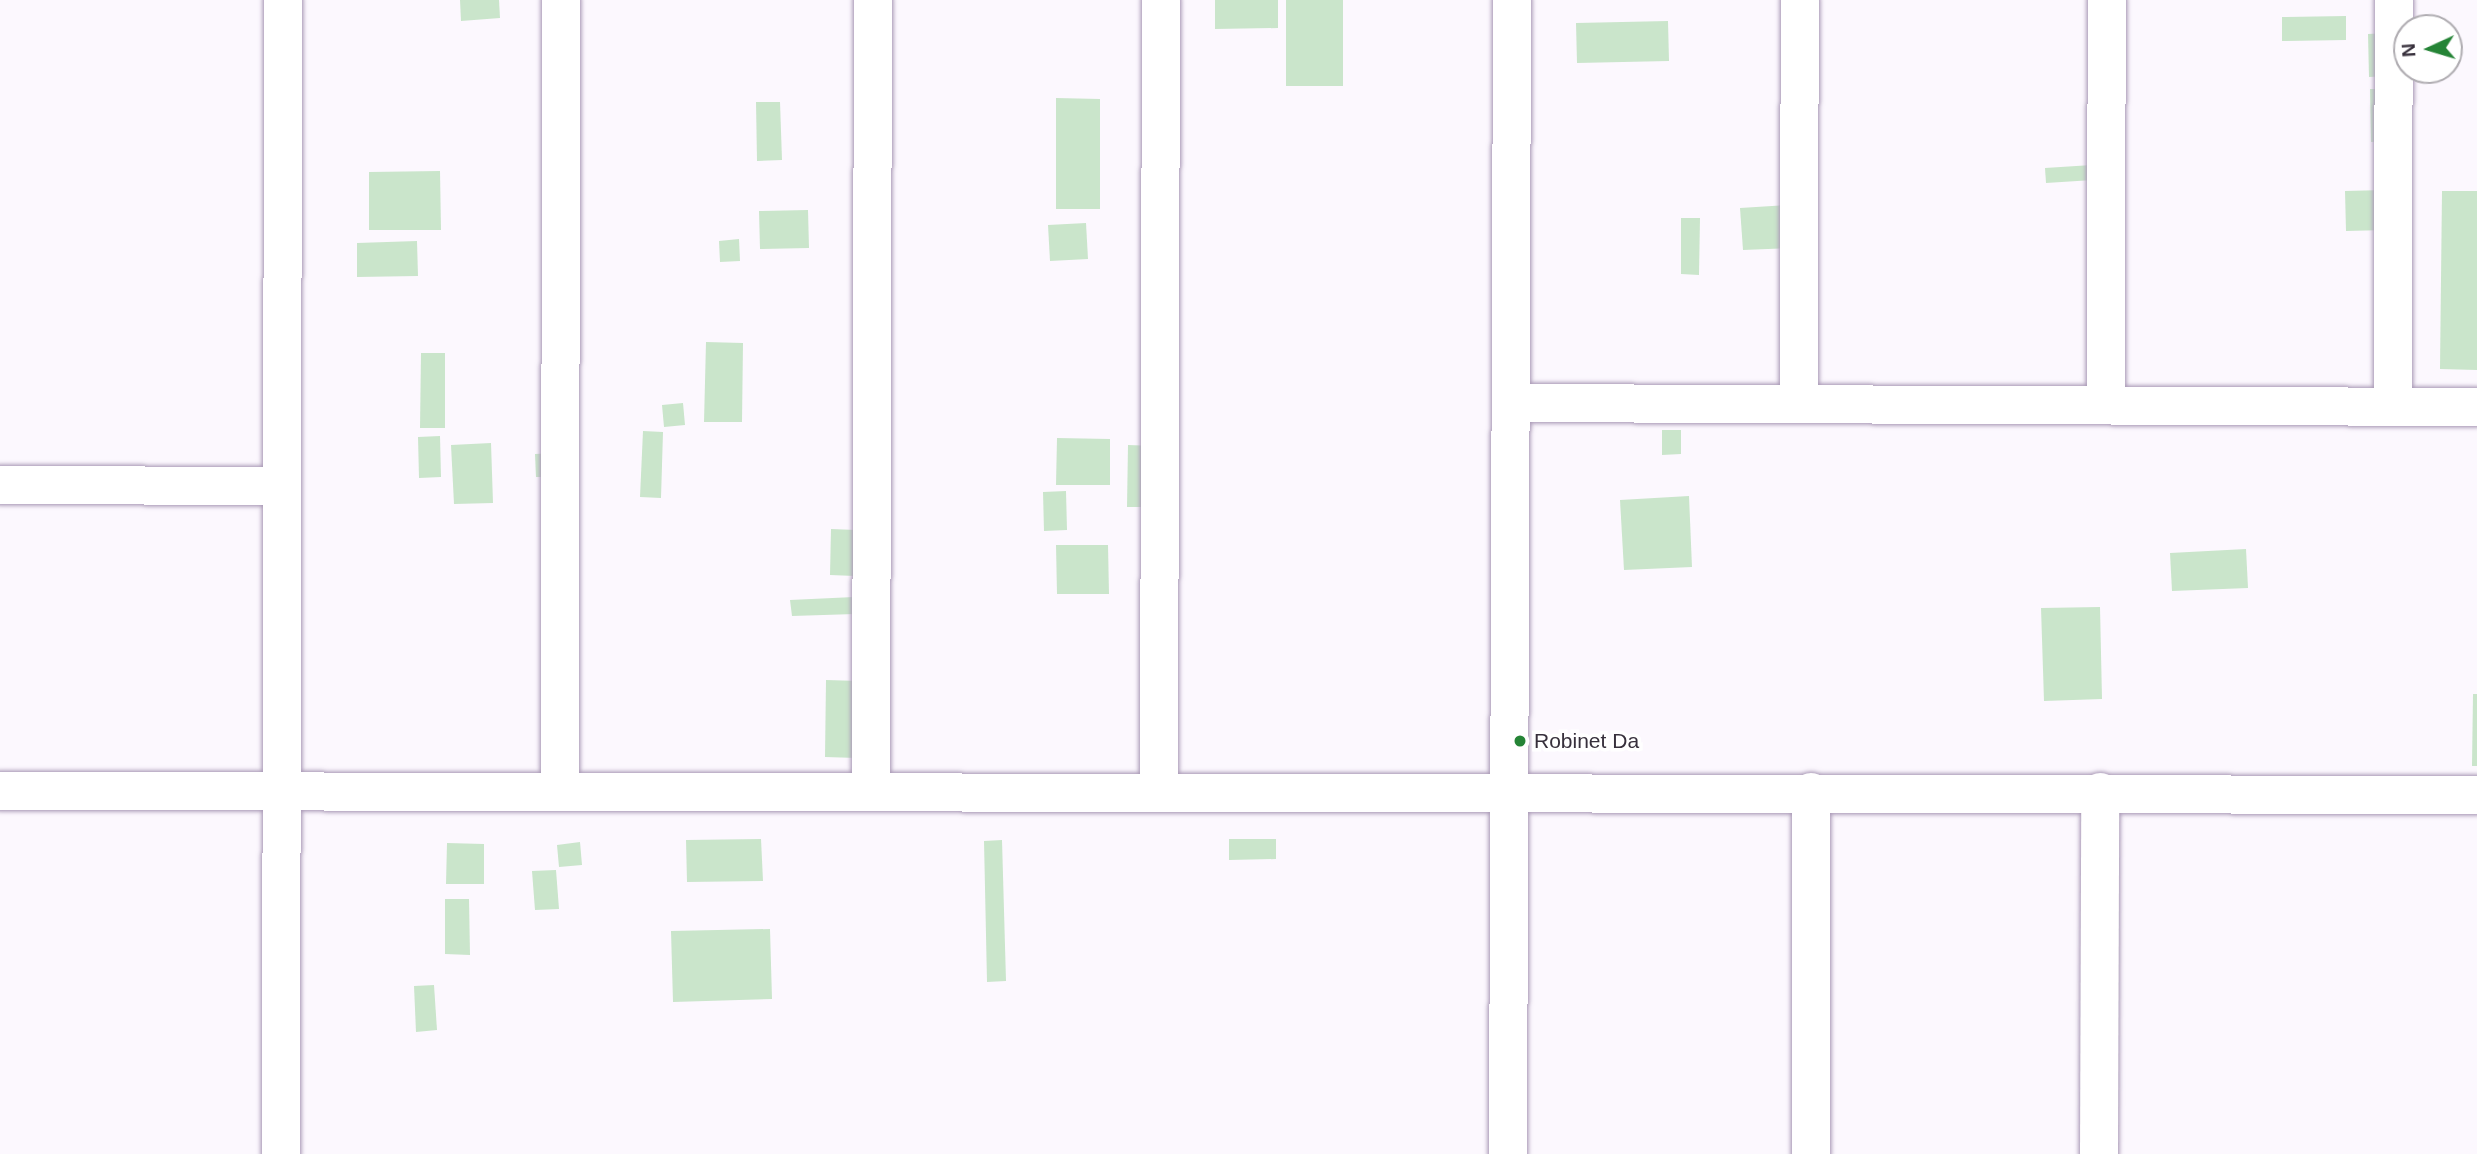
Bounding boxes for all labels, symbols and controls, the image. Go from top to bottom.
north arrow [2393,14,2463,84]
text: N [2398,43,2420,58]
place label: Robinet Da [1534,728,1639,754]
marker: Robinet Da [1512,733,1528,749]

